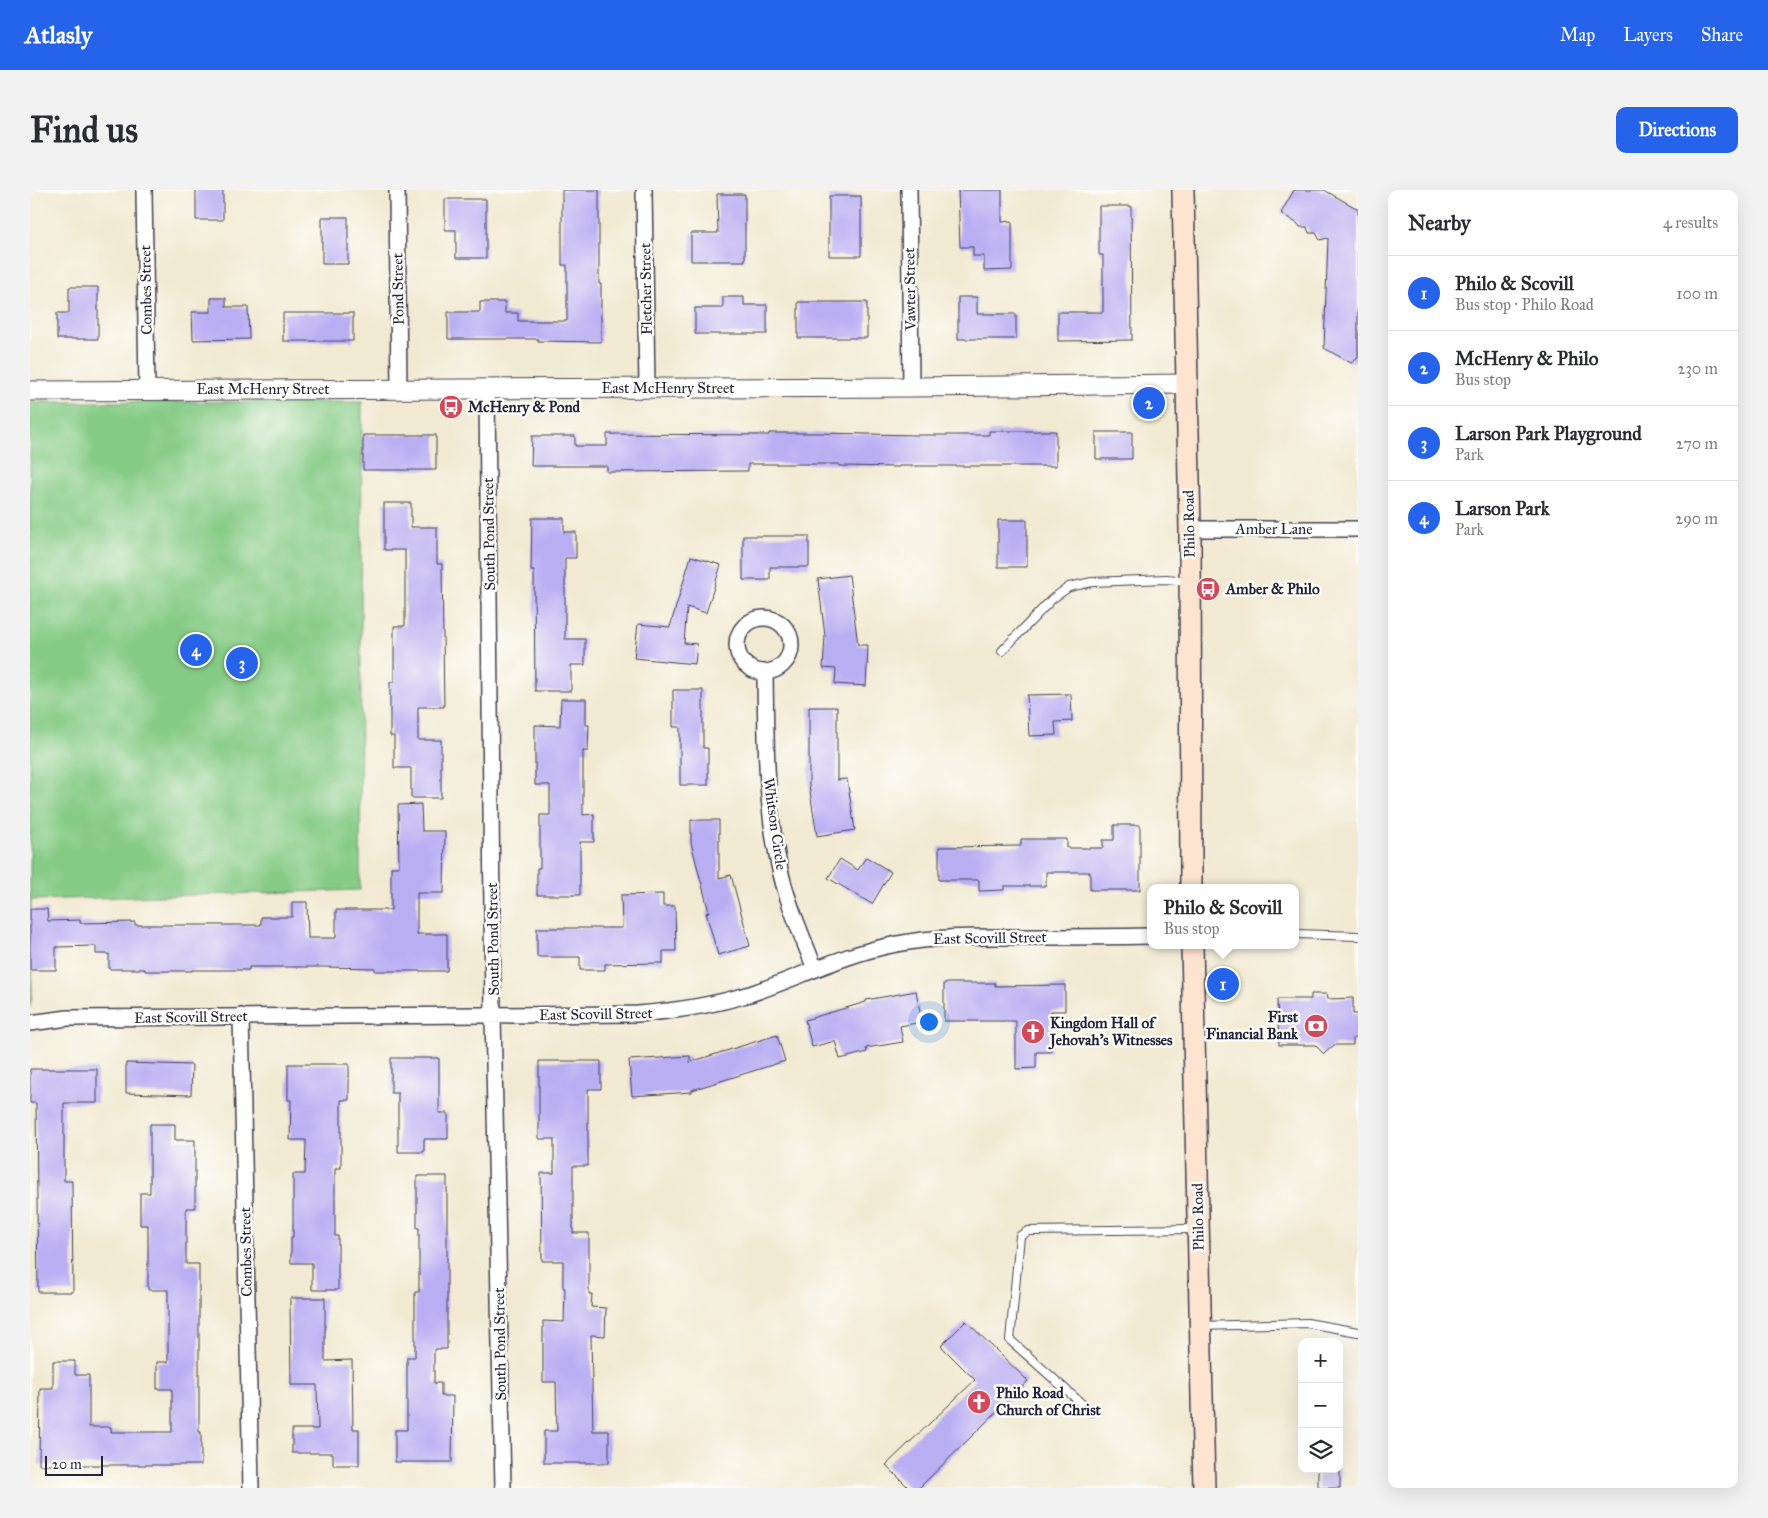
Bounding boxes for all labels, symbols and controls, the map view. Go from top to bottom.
text: Atlasly [25,20,92,50]
text: Map [1560,24,1595,46]
text: Layers [1623,24,1673,46]
text: Share [1701,24,1743,46]
button: Directions [1616,107,1738,153]
text: Find us [30,109,138,152]
text: Nearby [1408,210,1471,236]
text: 4 results [1663,213,1718,232]
street label: Fletcher Street [636,242,656,335]
street label: Combes Street [136,244,156,335]
street label: Vawter Street [900,247,920,332]
street label: Pond Street [388,252,408,325]
text: Philo & Scovill [1455,272,1574,295]
text: 1 [1421,284,1427,303]
text: 100 m [1676,284,1718,303]
text: Bus stop · Philo Road [1455,295,1594,314]
text: McHenry & Philo [1455,347,1598,370]
text: 2 [1420,359,1428,378]
text: 230 m [1678,359,1718,378]
text: Bus stop [1455,370,1511,389]
street label: East McHenry Street [602,379,735,397]
street label: East McHenry Street [197,380,330,398]
pin: 2 [1133,384,1165,422]
bus stop icon: McHenry & Pond [438,394,464,420]
place label: McHenry & Pond [468,398,581,417]
text: Larson Park Playground [1455,422,1642,445]
text: 3 [1421,434,1427,453]
text: 270 m [1676,434,1718,453]
text: Park [1455,445,1484,464]
street label: South Pond Street [479,477,499,591]
street label: Philo Road [1179,489,1199,558]
text: Larson Park [1455,497,1550,520]
text: 4 [1420,509,1428,528]
text: 290 m [1675,509,1718,528]
street label: Amber Lane [1235,520,1312,538]
text: Park [1455,520,1484,539]
bus stop icon: Amber & Philo [1195,576,1221,602]
place label: Amber & Philo [1225,580,1320,598]
pin: 4 [180,631,212,669]
pin: 3 [226,644,258,682]
street label: Whitson Circle [760,777,790,871]
street label: South Pond Street [483,882,503,996]
popup [1147,884,1299,949]
text: Philo & Scovill [1164,896,1282,919]
text: Bus stop [1164,919,1220,938]
street label: East Scovill Street [933,928,1048,948]
pin: 1 [1207,965,1239,1003]
street label: East Scovill Street [539,1004,654,1024]
street label: East Scovill Street [134,1007,249,1027]
place label: First Financial Bank [1206,1008,1299,1043]
your location [916,1009,942,1035]
bank icon: First Financial Bank [1303,1013,1329,1039]
place label: Kingdom Hall of Jehovah's Witnesses [1048,1014,1173,1050]
church icon: Kingdom Hall of Jehovah's Witnesses [1020,1019,1046,1045]
street label: Philo Road [1188,1182,1208,1251]
street label: Combes Street [236,1206,256,1297]
street label: South Pond Street [490,1287,510,1401]
map controls [1298,1338,1343,1473]
button: + [1298,1338,1343,1383]
button: − [1298,1383,1343,1428]
place label: Philo Road Church of Christ [996,1384,1102,1419]
church icon: Philo Road Church of Christ [966,1389,992,1415]
button: layers [1298,1428,1343,1473]
scale bar [45,1453,102,1476]
text: 20 m [52,1456,82,1473]

